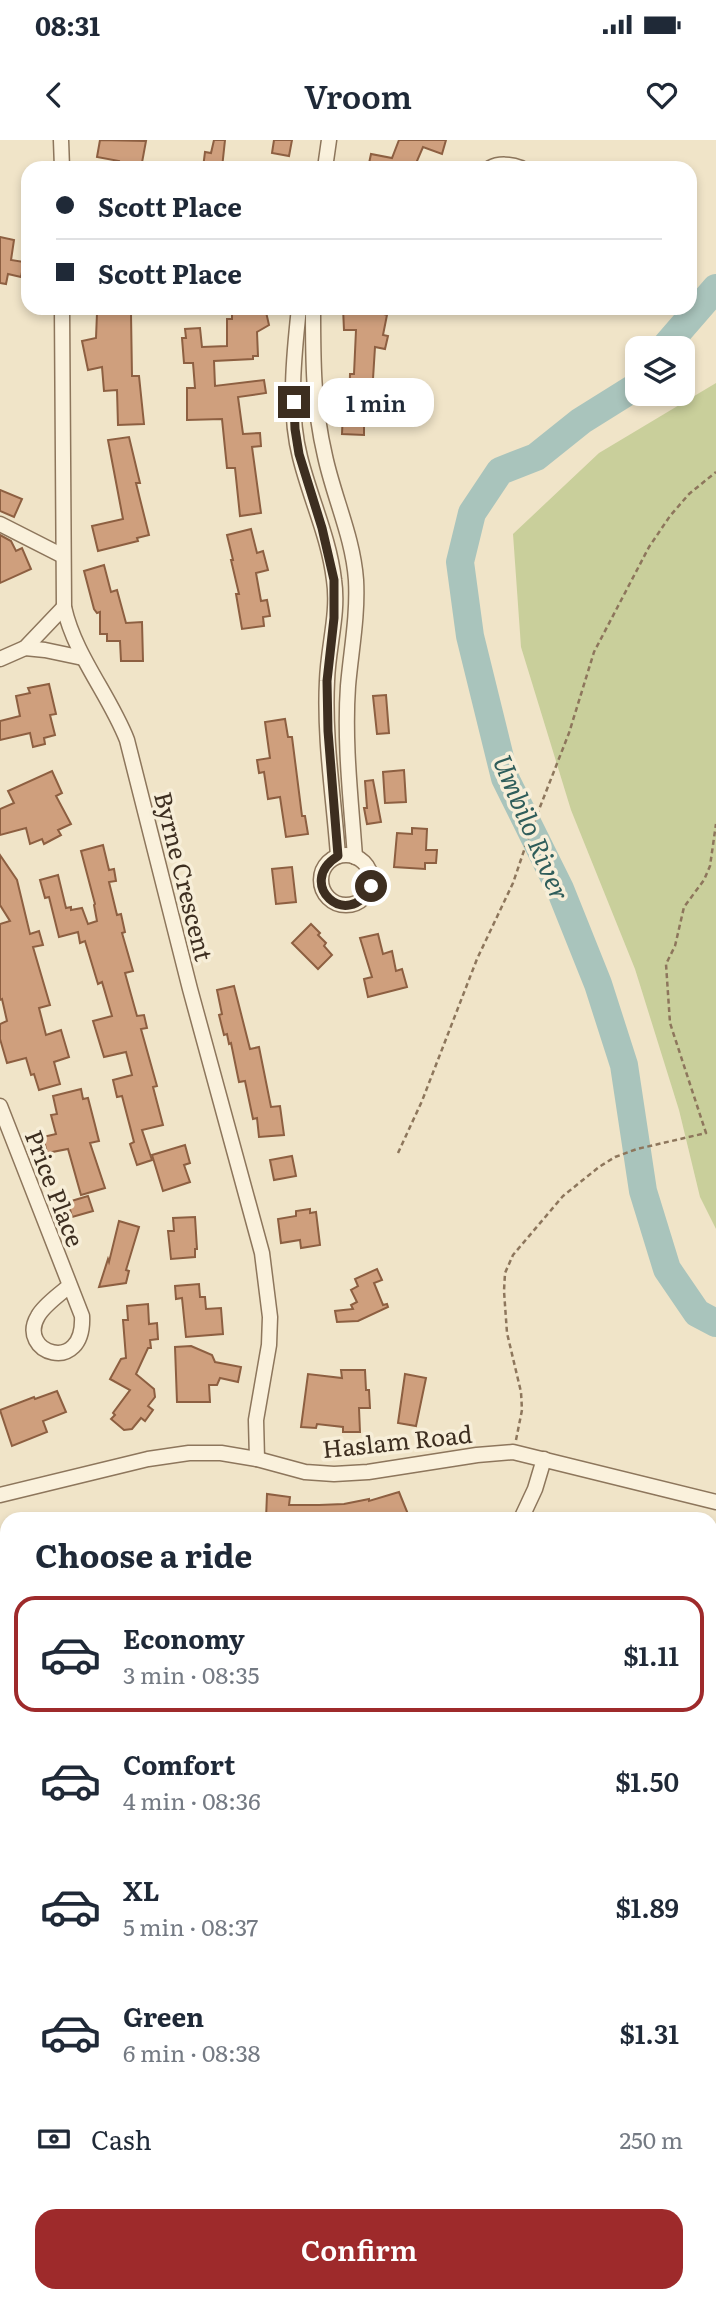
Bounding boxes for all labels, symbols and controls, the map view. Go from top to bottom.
text: 08:31 [35,5,100,44]
text: Vroom [304,71,412,119]
icon: back [35,76,73,114]
icon: heart [643,76,681,114]
text: Scott Place [98,186,242,225]
text: Scott Place [98,253,242,292]
map controls [625,336,695,406]
button: layers [625,336,695,406]
callout: 1 min [318,378,434,426]
text: 1 min [346,385,406,419]
route end [278,386,310,418]
water label: Umbilo River [485,748,581,906]
street label: Byrne Crescent [147,788,223,965]
route start [355,870,387,902]
street label: Price Place [18,1125,94,1251]
street label: Haslam Road [320,1415,474,1465]
text: Choose a ride [35,1530,252,1578]
text: Economy [123,1618,245,1657]
icon: car [39,1623,102,1686]
text: $1.11 [623,1635,679,1674]
text: 3 min · 08:35 [123,1657,260,1691]
text: Comfort [123,1744,235,1783]
icon: car [39,1749,102,1812]
text: $1.50 [615,1761,679,1800]
text: 4 min · 08:36 [123,1783,261,1817]
text: XL [123,1870,160,1909]
icon: car [39,1875,102,1938]
text: $1.89 [615,1887,679,1926]
text: 5 min · 08:37 [123,1909,258,1943]
text: Green [123,1996,204,2035]
icon: car [39,2001,102,2064]
text: $1.31 [620,2013,679,2052]
text: 6 min · 08:38 [123,2035,261,2069]
text: Cash [91,2119,152,2158]
icon: cash [35,2120,73,2158]
text: 250 m [619,2122,683,2156]
button: Confirm [35,2209,683,2289]

